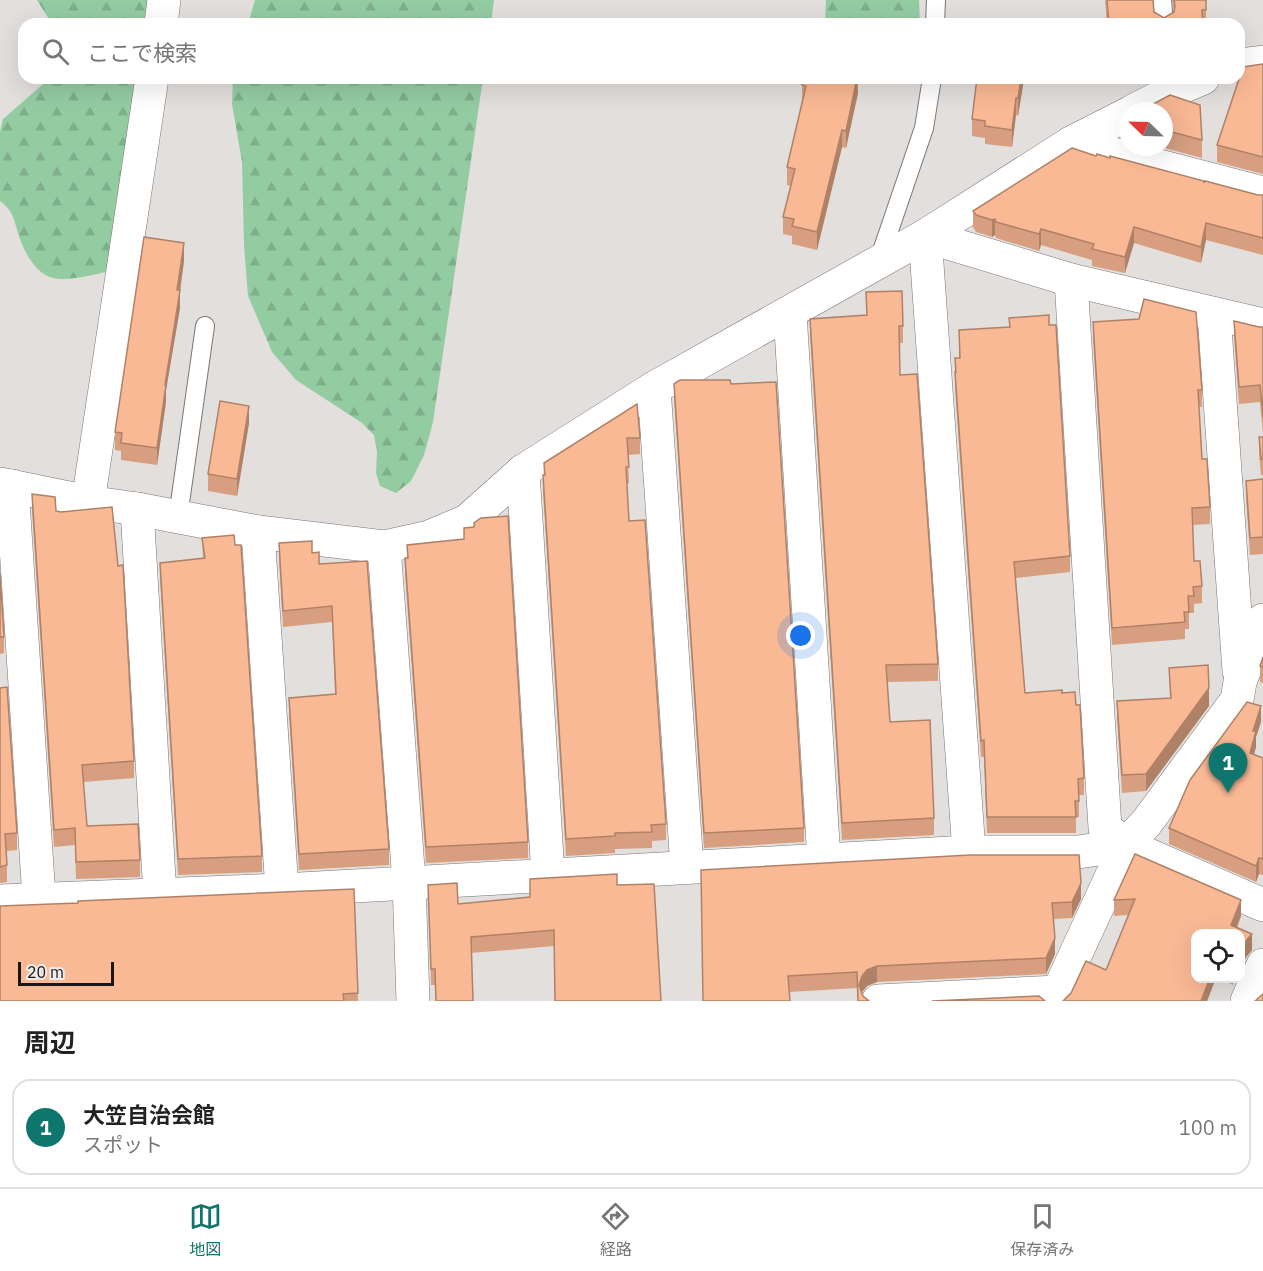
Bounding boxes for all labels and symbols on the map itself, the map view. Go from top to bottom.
north arrow [1119,102,1173,156]
your location [786,621,815,650]
pin: 1 [1208,744,1248,793]
scale bar [18,959,114,986]

